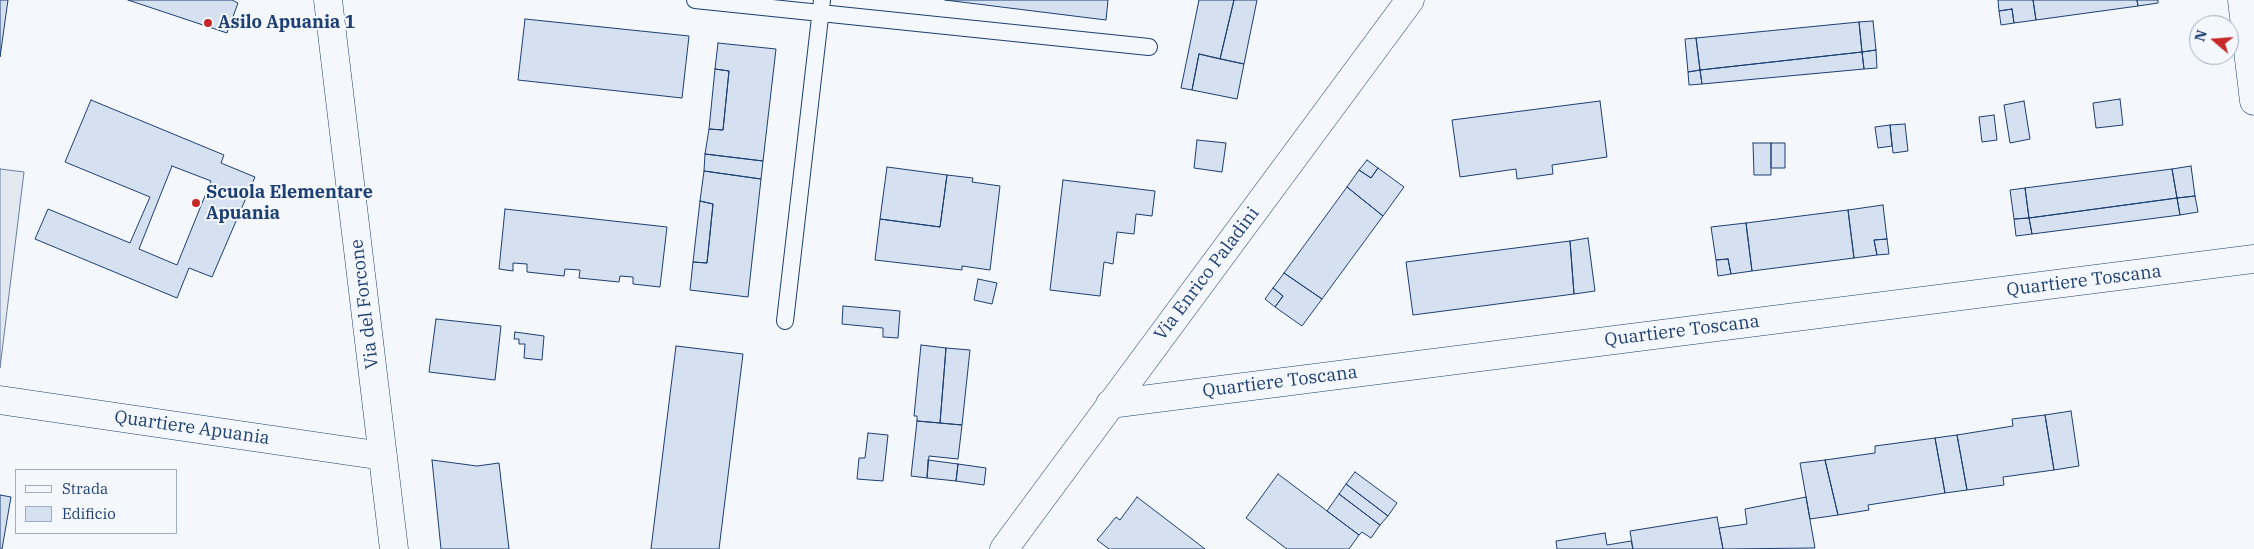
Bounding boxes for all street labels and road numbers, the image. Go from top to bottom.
street label: Via Enrico Paladini [1150,203,1264,345]
street label: Via del Forcone [346,238,384,370]
street label: Quartiere Toscana [2005,261,2163,301]
street label: Quartiere Toscana [1603,311,1761,351]
street label: Quartiere Toscana [1201,362,1359,402]
street label: Quartiere Apuania [113,406,271,450]

